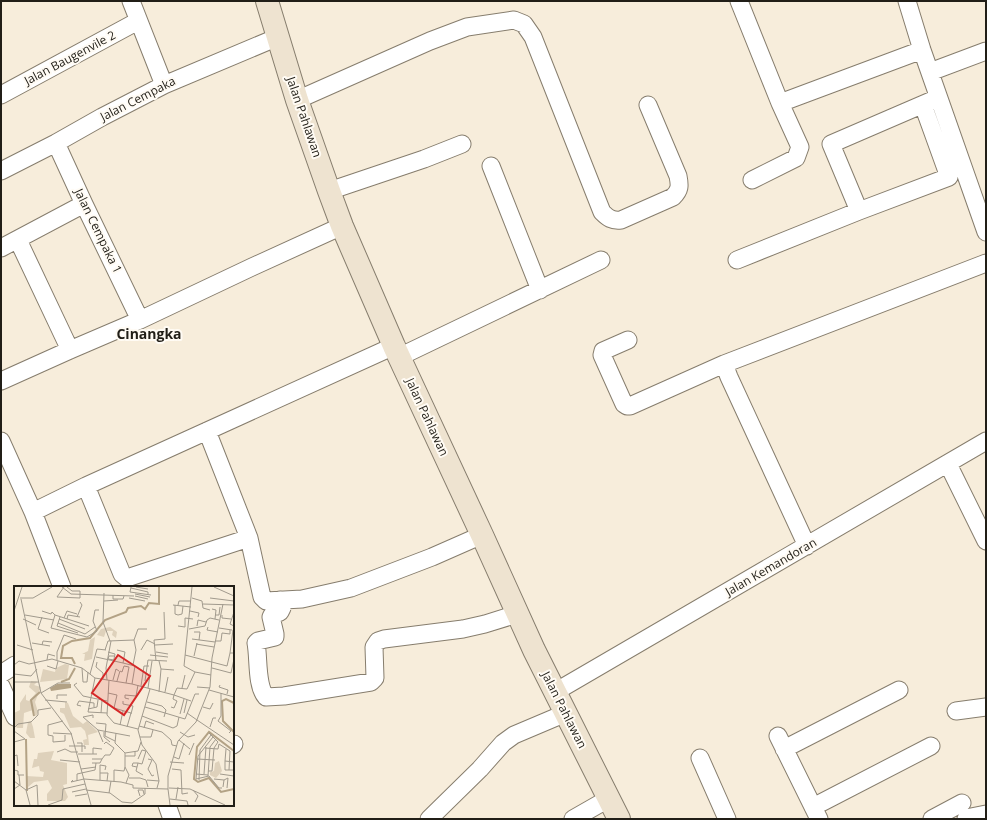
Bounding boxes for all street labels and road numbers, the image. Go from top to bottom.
street label: Jalan Baugenvile 2 [20,26,119,89]
street label: Jalan Cempaka [96,72,178,125]
street label: Jalan Pahlawan [282,73,326,159]
street label: Jalan Cempaka 1 [70,185,126,276]
street label: Jalan Pahlawan [402,374,453,459]
street label: Jalan Kemandoran [721,534,820,600]
street label: Jalan Pahlawan [537,667,591,751]

